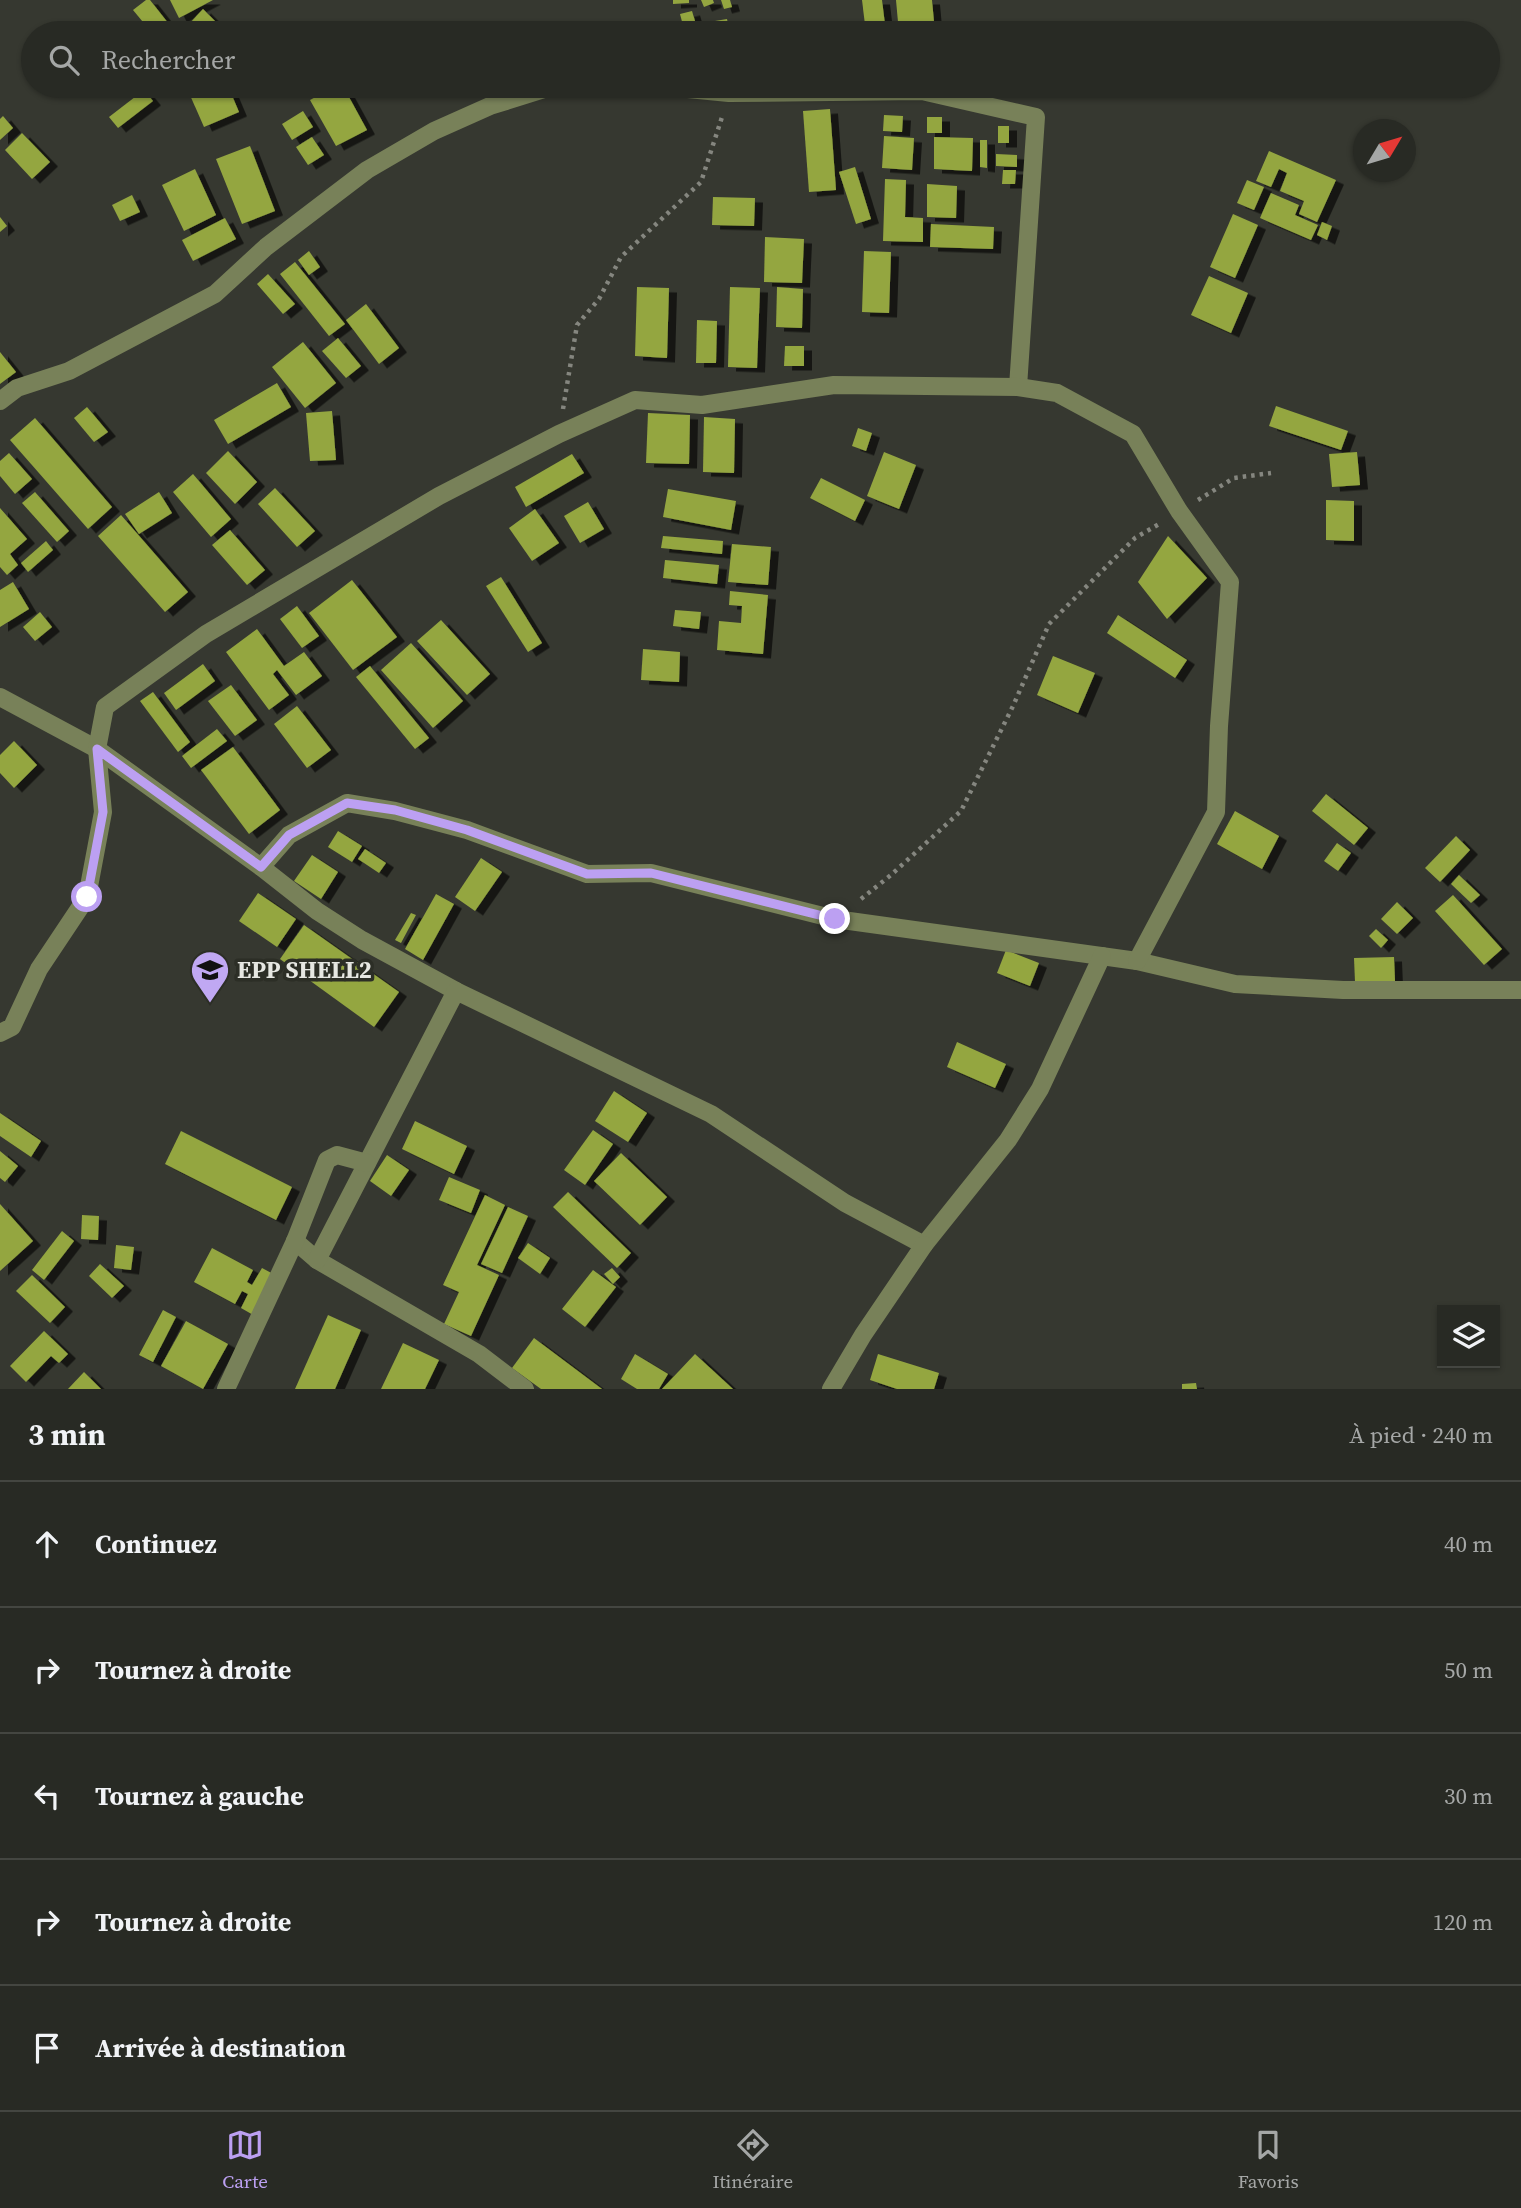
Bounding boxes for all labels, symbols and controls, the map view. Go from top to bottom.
search box [21,21,1500,98]
icon: search [45,41,83,79]
text: Rechercher [101,42,235,78]
north arrow [1353,119,1416,182]
route start [71,881,102,912]
route end [819,903,850,934]
school or university icon: EPP SHELL2 [189,949,231,1004]
place label: EPP SHELL2 [237,953,372,986]
map controls [1437,1305,1500,1368]
button: layers [1437,1305,1500,1368]
text: 3 min [28,1414,106,1455]
text: À pied · 240 m [1349,1419,1493,1451]
icon: ahead [28,1525,66,1563]
text: Continuez [95,1526,216,1562]
text: 40 m [1444,1528,1493,1560]
icon: right [28,1651,66,1689]
text: Tournez à droite [95,1652,291,1688]
text: 50 m [1444,1654,1493,1686]
icon: left [28,1777,66,1815]
text: Tournez à gauche [95,1778,304,1814]
text: 30 m [1444,1780,1493,1812]
icon: right [28,1903,66,1941]
text: Tournez à droite [95,1904,291,1940]
text: 120 m [1432,1906,1493,1938]
icon: arrive [28,2029,66,2067]
text: Arrivée à destination [95,2030,346,2066]
tab: Carte [222,2126,268,2194]
tab: Itinéraire [713,2126,793,2194]
tab: Favoris [1238,2126,1299,2194]

